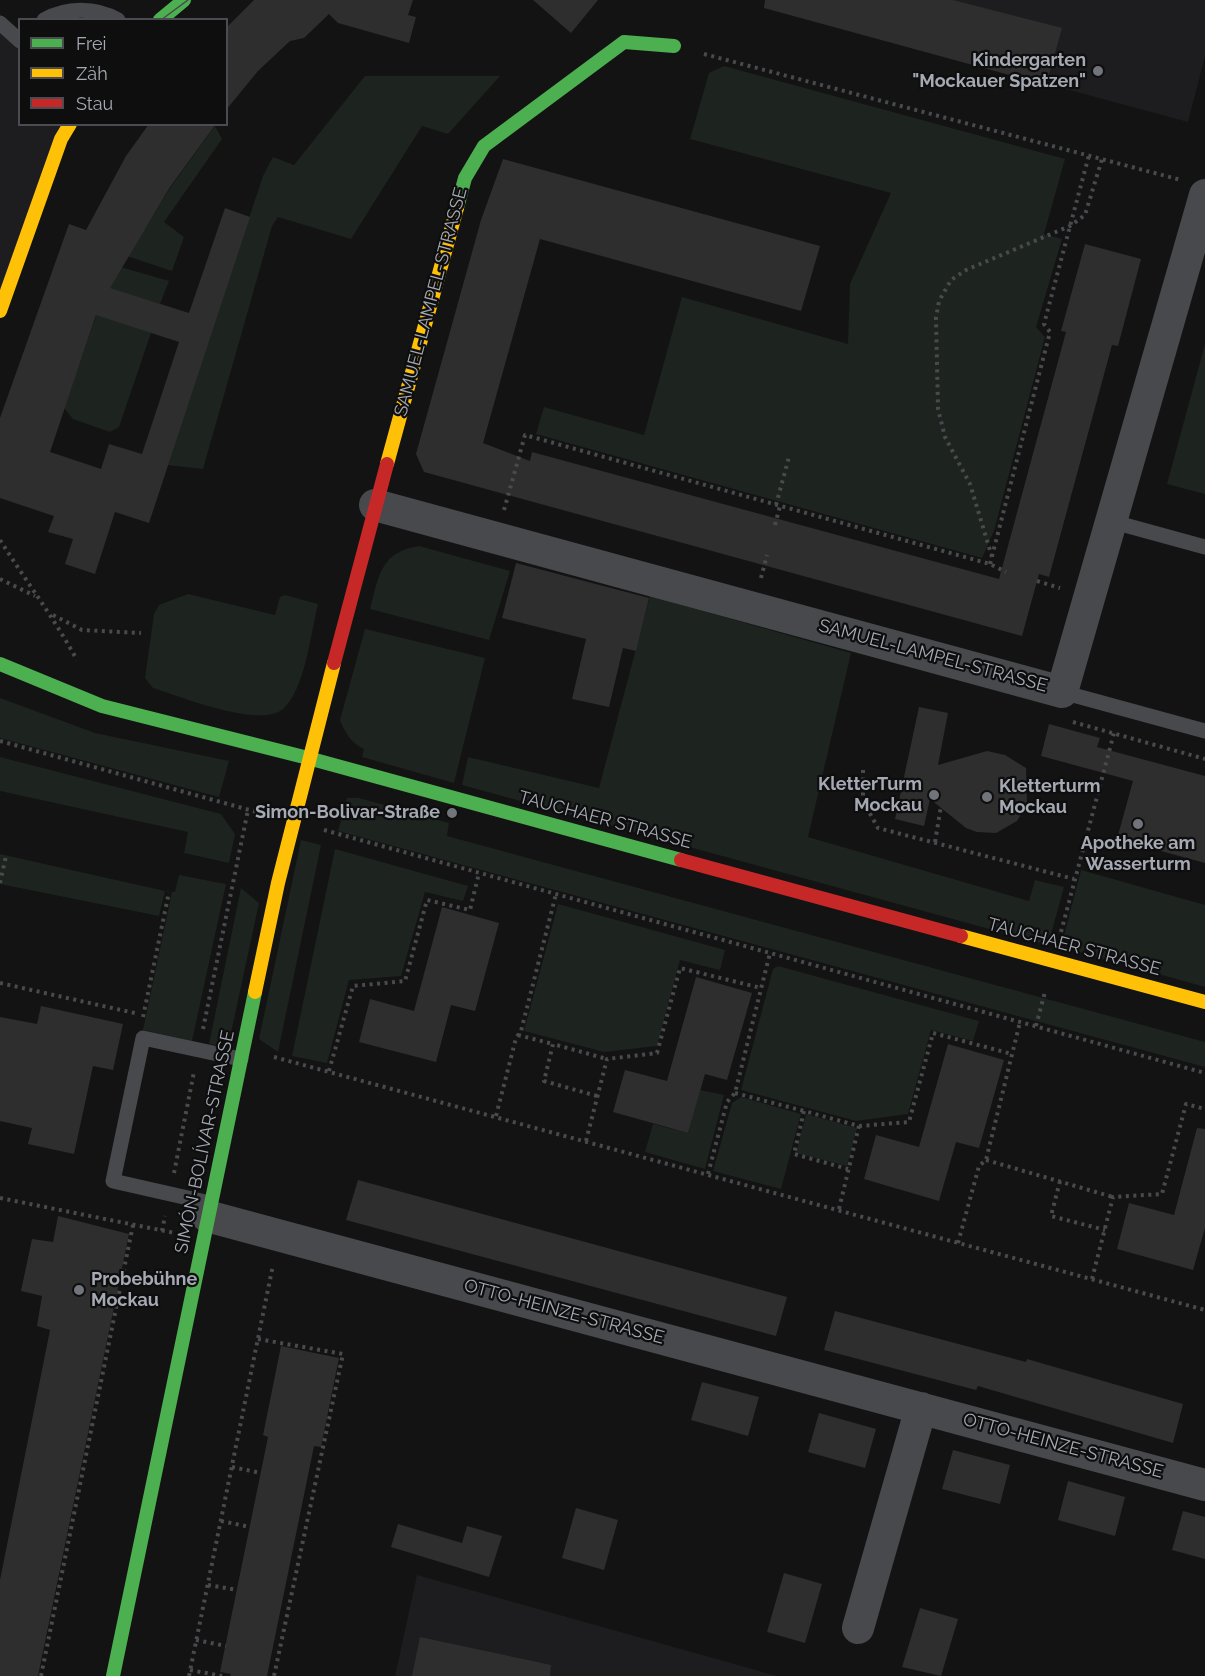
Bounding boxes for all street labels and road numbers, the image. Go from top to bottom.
street label: SAMUEL-LAMPEL-STRASSE [390,185,472,419]
street label: SAMUEL-LAMPEL-STRASSE [816,615,1050,697]
street label: TAUCHAER STRASSE [516,786,694,854]
street label: TAUCHAER STRASSE [985,913,1163,981]
street label: SIMÓN-BOLÍVAR-STRASSE [171,1028,239,1256]
street label: OTTO-HEINZE-STRASSE [461,1275,667,1349]
street label: OTTO-HEINZE-STRASSE [960,1409,1166,1483]

